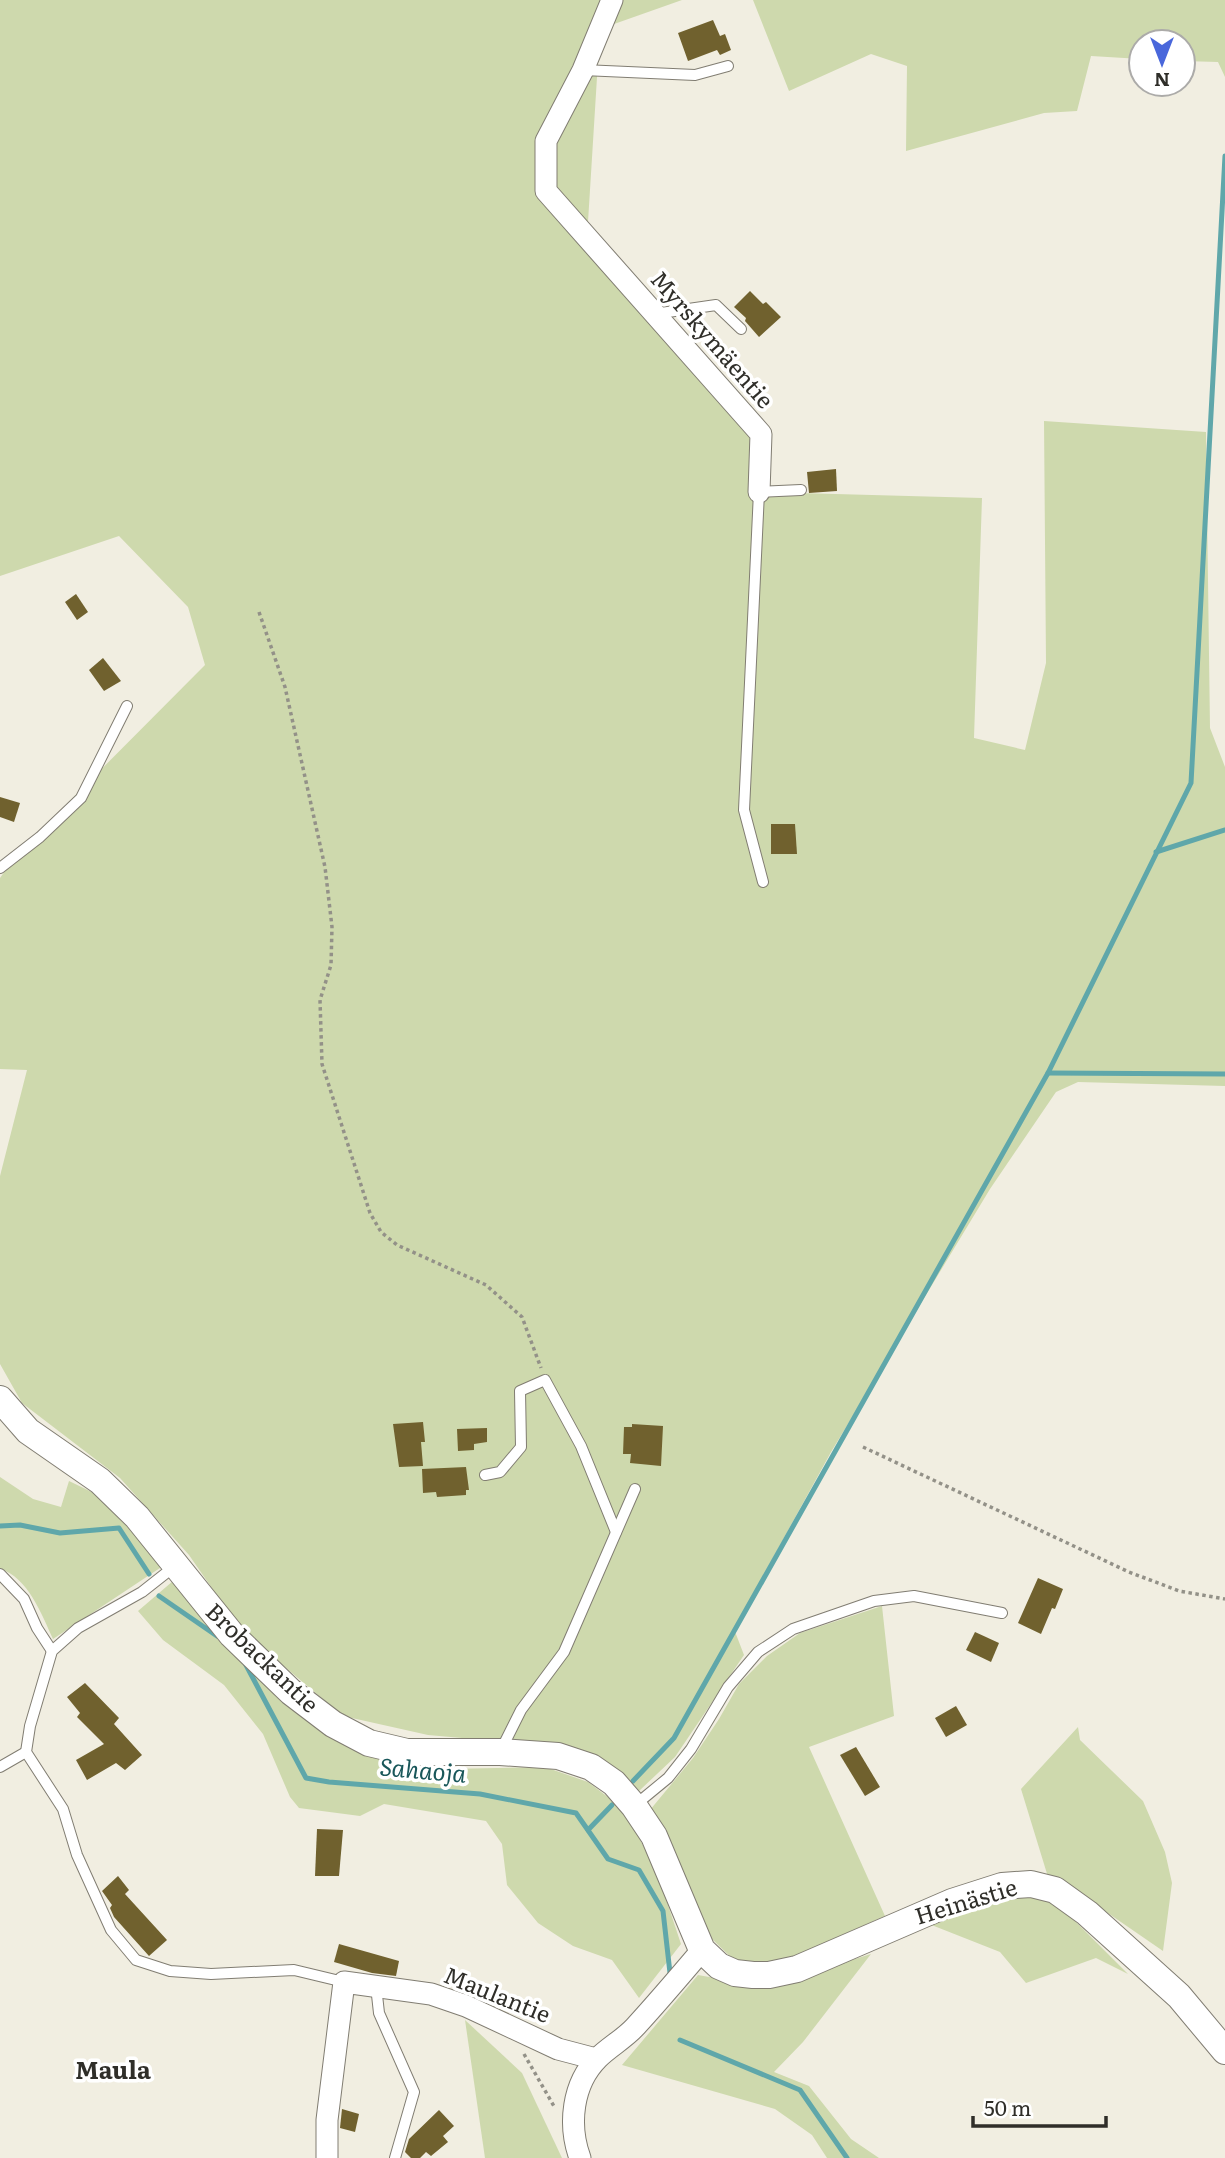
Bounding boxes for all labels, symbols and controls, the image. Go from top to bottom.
north arrow [1127,28,1197,98]
text: N [1154,67,1170,95]
street label: Myrskymäentie [644,262,783,415]
street label: Brobackantie [199,1594,328,1719]
water label: Sahaoja [379,1747,468,1790]
street label: Heinästie [910,1868,1021,1932]
street label: Maulantie [439,1956,556,2030]
district label: Maula [75,2051,151,2086]
scale bar [973,2084,1106,2128]
text: 50 m [984,2091,1031,2122]

